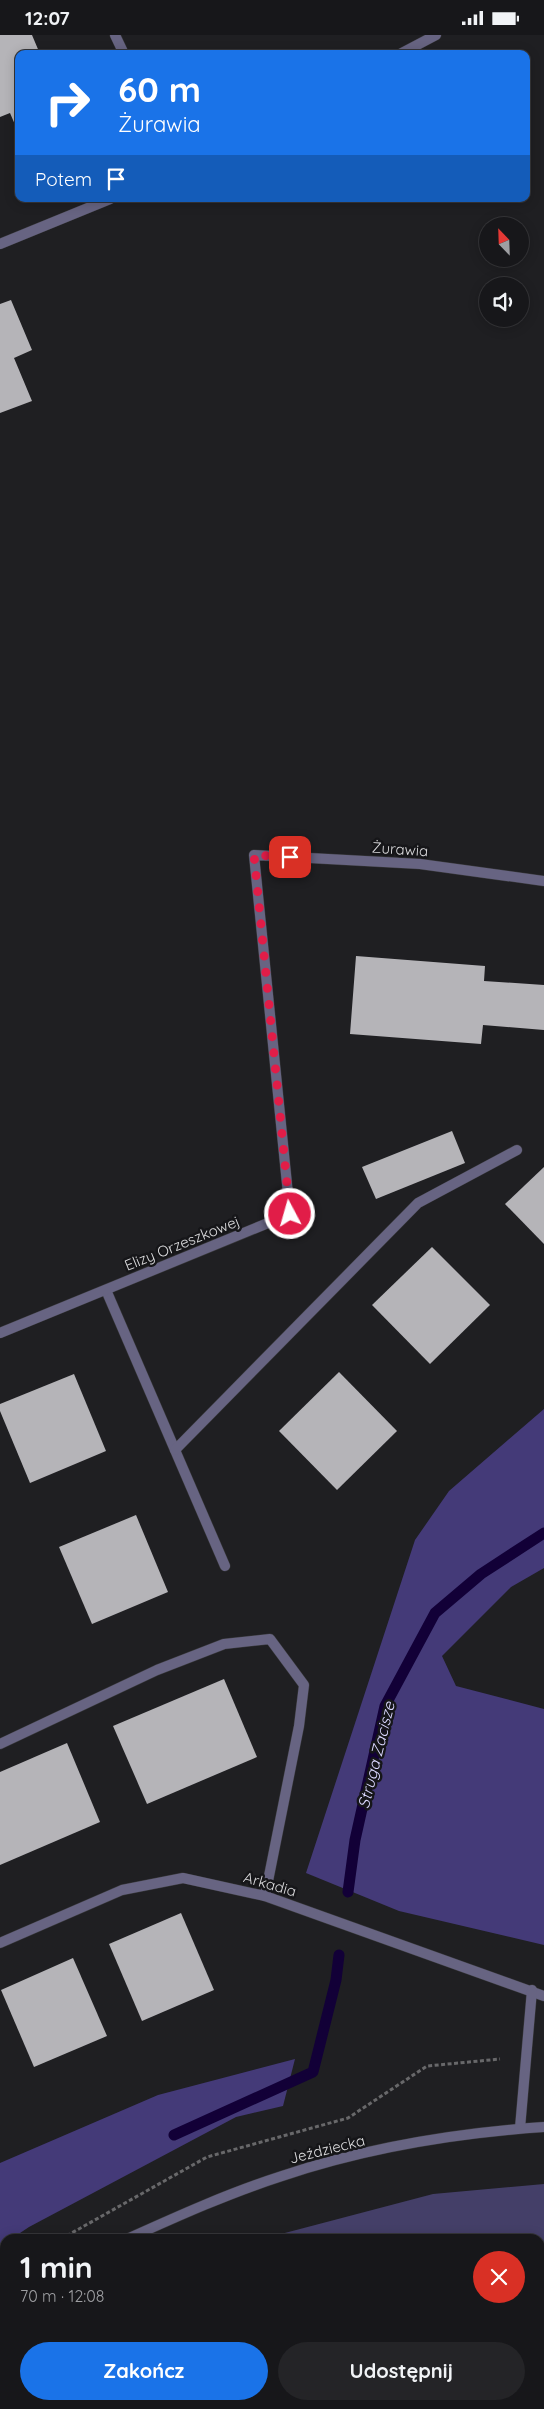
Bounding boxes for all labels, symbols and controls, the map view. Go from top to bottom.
text: 12:07 [25,6,70,30]
text: 60 m [118,67,201,111]
icon: right [35,70,100,135]
text: Żurawia [118,110,201,138]
icon: arrive [102,165,130,193]
text: Potem [35,167,92,191]
north arrow [479,217,529,267]
map controls [479,217,529,327]
button: sound [479,277,529,327]
pin [269,836,311,878]
street label: Żurawia [371,838,429,860]
icon: arrive [276,843,304,871]
position arrow [263,1187,315,1239]
street label: Elizy Orzeszkowej [122,1211,242,1275]
water label: Struga Zacisze [353,1699,399,1810]
street label: Arkadia [241,1867,299,1901]
street label: Jeździecka [287,2130,367,2168]
text: 1 min [20,2248,93,2286]
button: close [473,2251,525,2303]
text: 70 m · 12:08 [20,2286,104,2306]
button: Zakończ [20,2342,268,2400]
button: Udostępnij [278,2342,525,2400]

